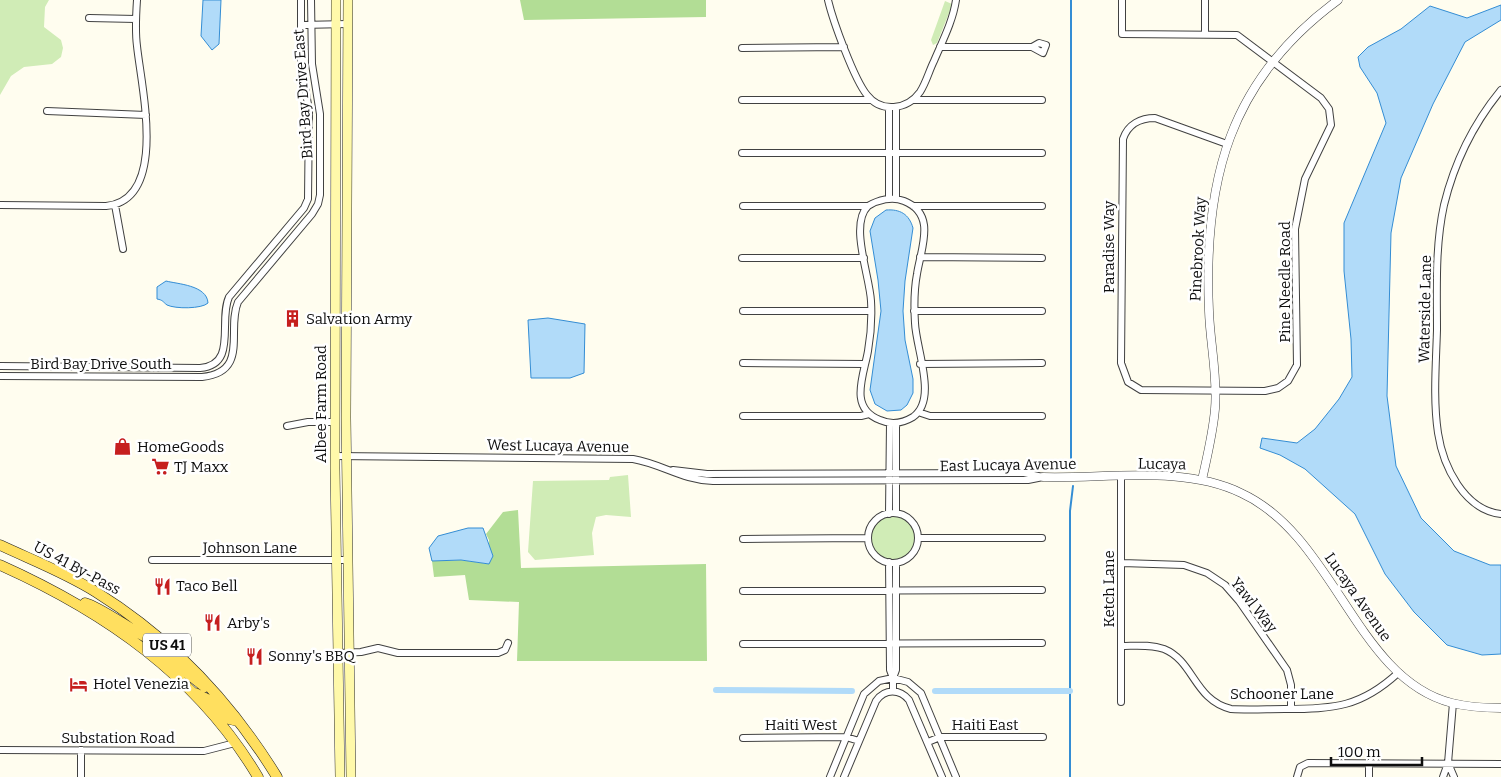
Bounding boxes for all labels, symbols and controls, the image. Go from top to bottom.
street label: Bird Bay Drive East [289,28,317,159]
street label: Pinebrook Way [1186,196,1210,302]
street label: Paradise Way [1100,201,1118,293]
street label: Pine Needle Road [1276,221,1294,343]
street label: Waterside Lane [1415,255,1435,363]
building icon: Salvation Army [282,309,302,329]
place label: Salvation Army [306,310,412,328]
street label: Albee Farm Road [312,345,330,463]
street label: Bird Bay Drive South [30,355,172,373]
street label: West Lucaya Avenue [487,436,629,456]
shop icon: HomeGoods [113,437,133,457]
place label: HomeGoods [137,438,224,456]
street label: East Lucaya Avenue [939,455,1077,475]
street label: Lucaya [1138,455,1186,473]
supermarket icon: TJ Maxx [150,457,170,477]
place label: TJ Maxx [174,458,229,476]
street label: US 41 By-Pass [30,538,124,598]
street label: Johnson Lane [202,539,297,557]
street label: Lucaya Avenue [1321,549,1395,645]
street label: Ketch Lane [1100,550,1118,628]
street label: Yawl Way [1227,574,1281,636]
restaurant icon: Taco Bell [152,576,172,596]
place label: Taco Bell [176,577,238,595]
restaurant icon: Arby's [203,613,223,633]
place label: Arby's [227,614,270,632]
road number: US 41 [143,634,191,656]
restaurant icon: Sonny's BBQ [244,646,264,666]
place label: Sonny's BBQ [268,647,356,665]
hotel icon: Hotel Venezia [69,674,89,694]
place label: Hotel Venezia [93,675,189,693]
street label: Schooner Lane [1230,685,1334,703]
street label: Haiti West [765,716,838,734]
street label: Haiti East [951,716,1019,734]
street label: Substation Road [61,729,175,747]
scale bar [1331,734,1422,766]
text: 100 m [1338,743,1381,761]

